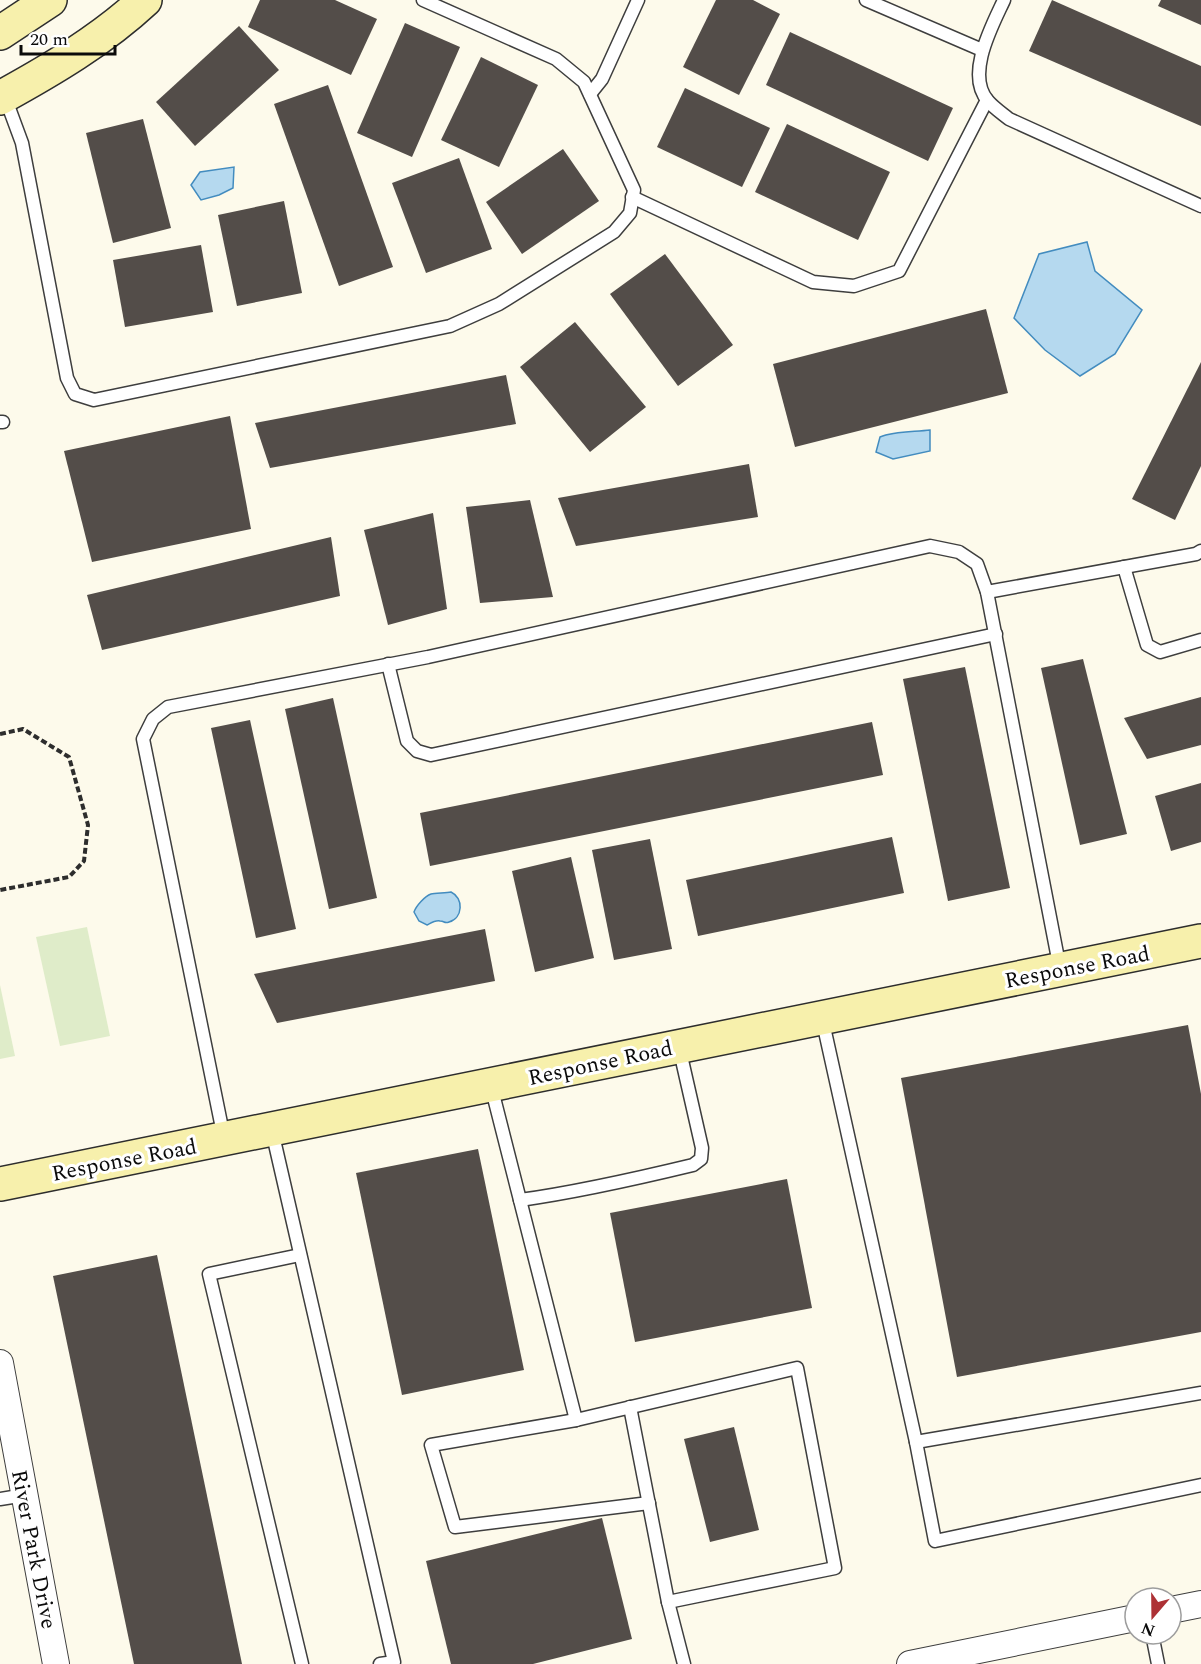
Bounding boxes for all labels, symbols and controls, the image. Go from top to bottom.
scale bar [21,18,116,56]
text: 20 m [30,26,68,53]
street label: Response Road [1002,937,1153,998]
street label: Response Road [525,1032,676,1095]
street label: Response Road [49,1130,200,1191]
street label: River Park Drive [2,1467,65,1632]
north arrow [1123,1586,1183,1646]
text: N [1138,1616,1158,1643]

